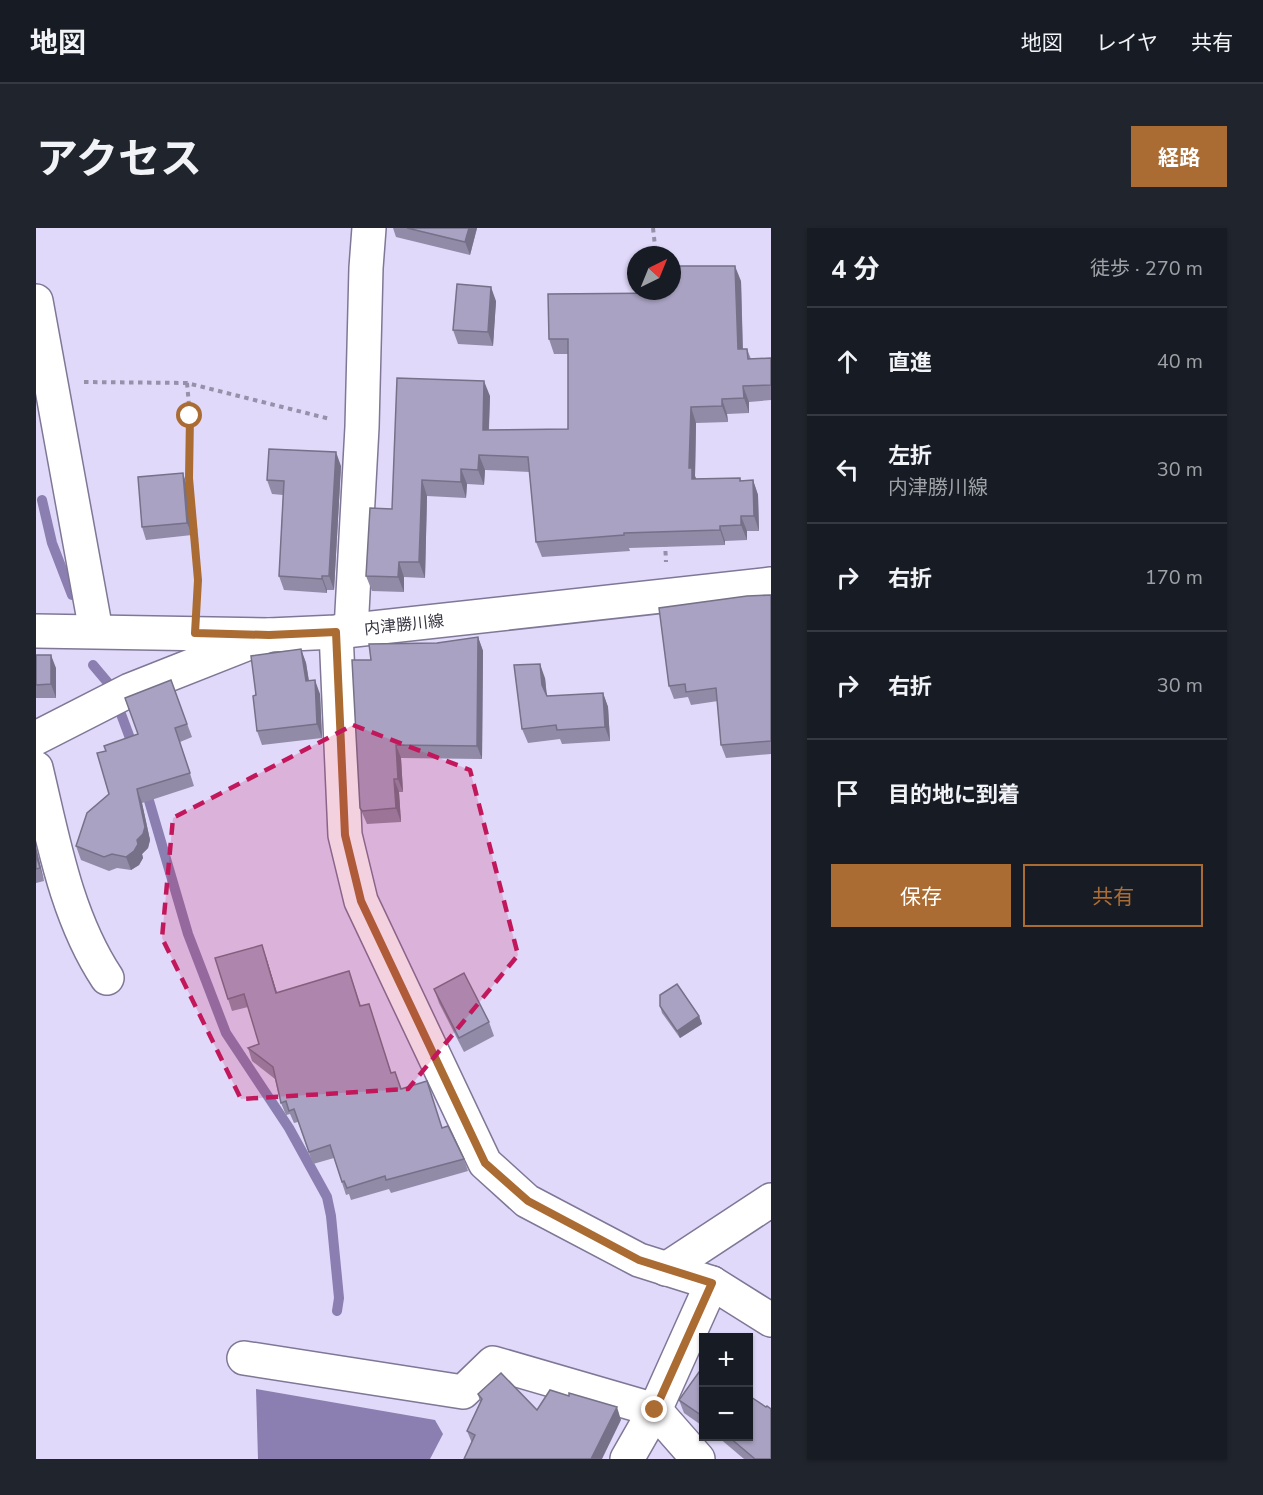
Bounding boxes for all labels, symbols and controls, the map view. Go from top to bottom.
text: 地図 [30,24,86,62]
text: 地図 [1021,29,1063,57]
text: レイヤ [1096,29,1158,57]
text: 共有 [1191,29,1233,57]
button: 経路 [1131,126,1227,187]
text: アクセス [36,131,202,188]
north arrow [627,246,681,300]
text: 4 分 [831,252,880,287]
text: 徒歩 · 270 m [1090,255,1203,282]
icon: ahead [831,345,864,378]
text: 直進 [888,348,932,378]
text: 40 m [1157,348,1203,375]
route start [176,402,202,428]
text: 左折 [888,441,932,471]
icon: left [831,453,864,486]
text: 30 m [1157,456,1203,483]
text: 内津勝川線 [888,474,988,501]
icon: right [831,561,864,594]
text: 右折 [888,564,932,594]
text: 170 m [1145,564,1203,591]
street label: 内津勝川線 [363,610,445,640]
icon: right [831,669,864,702]
text: 右折 [888,672,932,702]
text: 30 m [1157,672,1203,699]
icon: arrive [831,777,864,810]
text: 目的地に到着 [888,780,1020,810]
button: 保存 [831,864,1011,927]
button: 共有 [1023,864,1203,927]
map controls [699,1333,753,1441]
button: + [699,1333,753,1387]
button: − [699,1387,753,1441]
route end [641,1396,667,1422]

